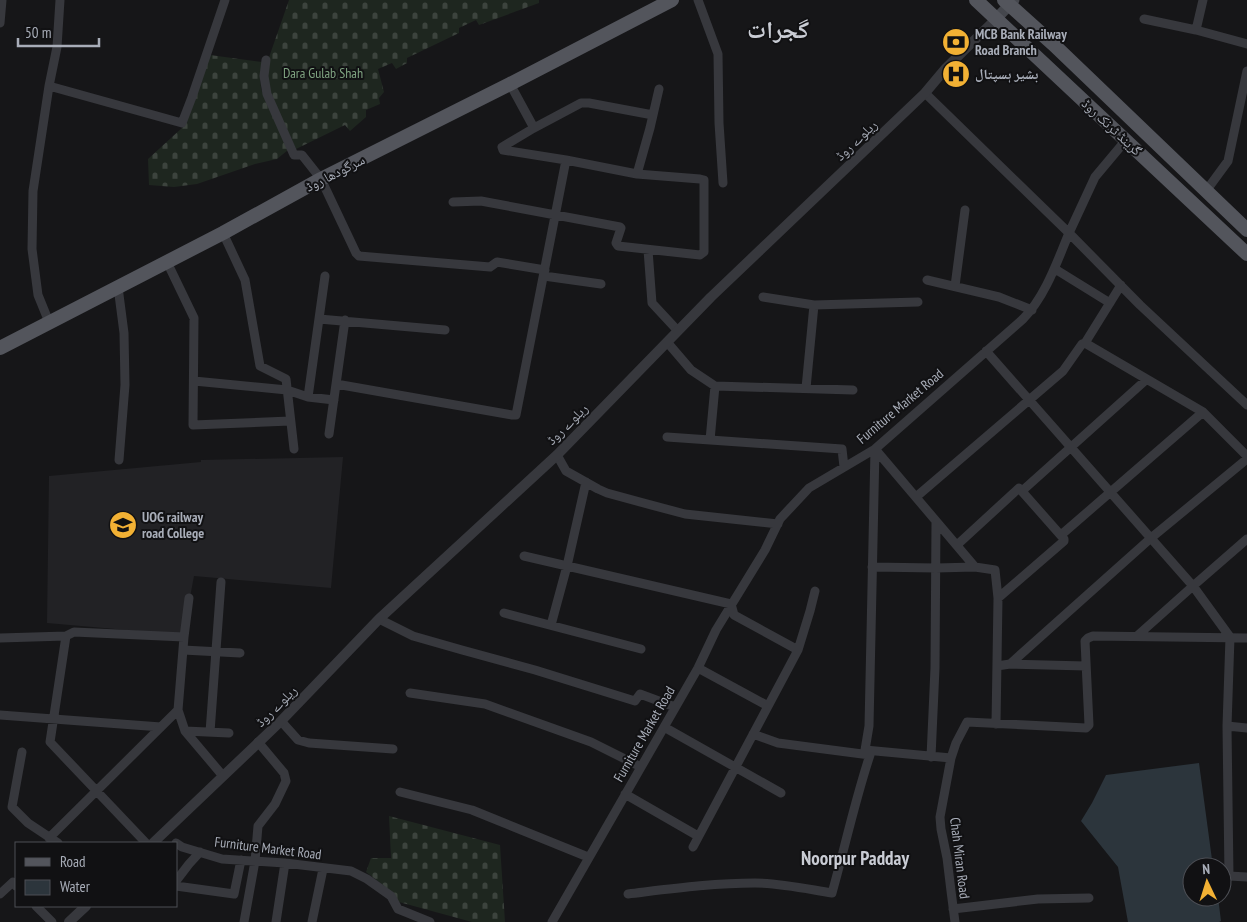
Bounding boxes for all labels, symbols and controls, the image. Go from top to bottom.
district label: گجرات [747,14,809,45]
scale bar [18,15,99,47]
text: 50 m [25,23,51,42]
place label: MCB Bank Railway Road Branch [975,25,1067,59]
bank icon: MCB Bank Railway Road Branch [941,27,971,57]
hospital icon: بشیر ہسپتال [941,59,971,89]
park label: Dara Gulab Shah [283,64,363,82]
place label: بشیر ہسپتال [975,65,1038,83]
street label: گرینڈ ٹرنک روڈ [1078,95,1146,160]
street label: ریلوے روڈ [831,116,881,164]
street label: سرگودھا روڈ [302,150,368,196]
street label: Furniture Market Road [853,365,947,447]
street label: ریلوے روڈ [542,399,592,449]
place label: UOG railway road College [142,508,204,542]
school or university icon: UOG railway road College [108,510,138,540]
street label: ریلوے روڈ [251,681,301,731]
street label: Furniture Market Road [609,683,679,785]
street label: Chah Miran Road [946,816,974,900]
street label: Furniture Market Road [214,833,322,863]
legend [15,842,178,907]
district label: Noorpur Padday [801,846,909,870]
text: Road [60,852,86,871]
north arrow [1182,857,1232,907]
text: N [1202,860,1210,878]
text: Water [60,877,91,896]

